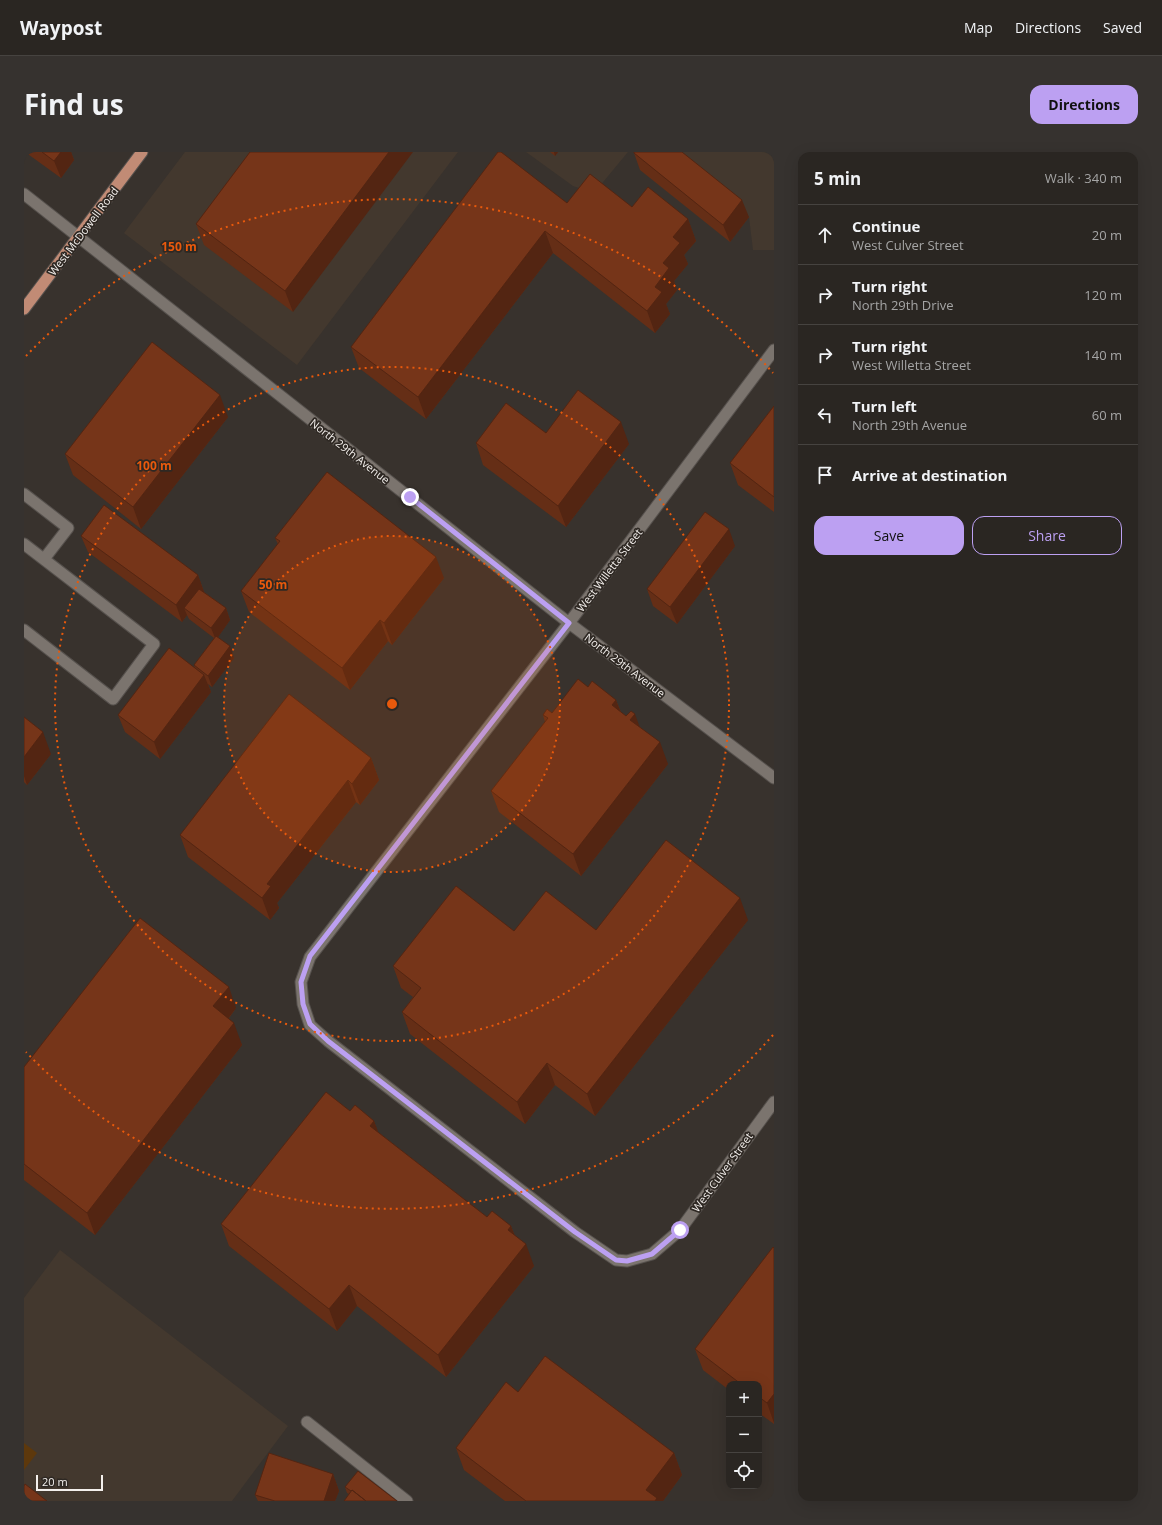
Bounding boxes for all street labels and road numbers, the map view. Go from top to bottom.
street label: West McDowell Road [45,184,121,278]
street label: North 29th Avenue [307,415,393,487]
street label: West Willetta Street [573,525,645,615]
street label: North 29th Avenue [582,630,668,700]
street label: West Culver Street [688,1129,756,1215]

